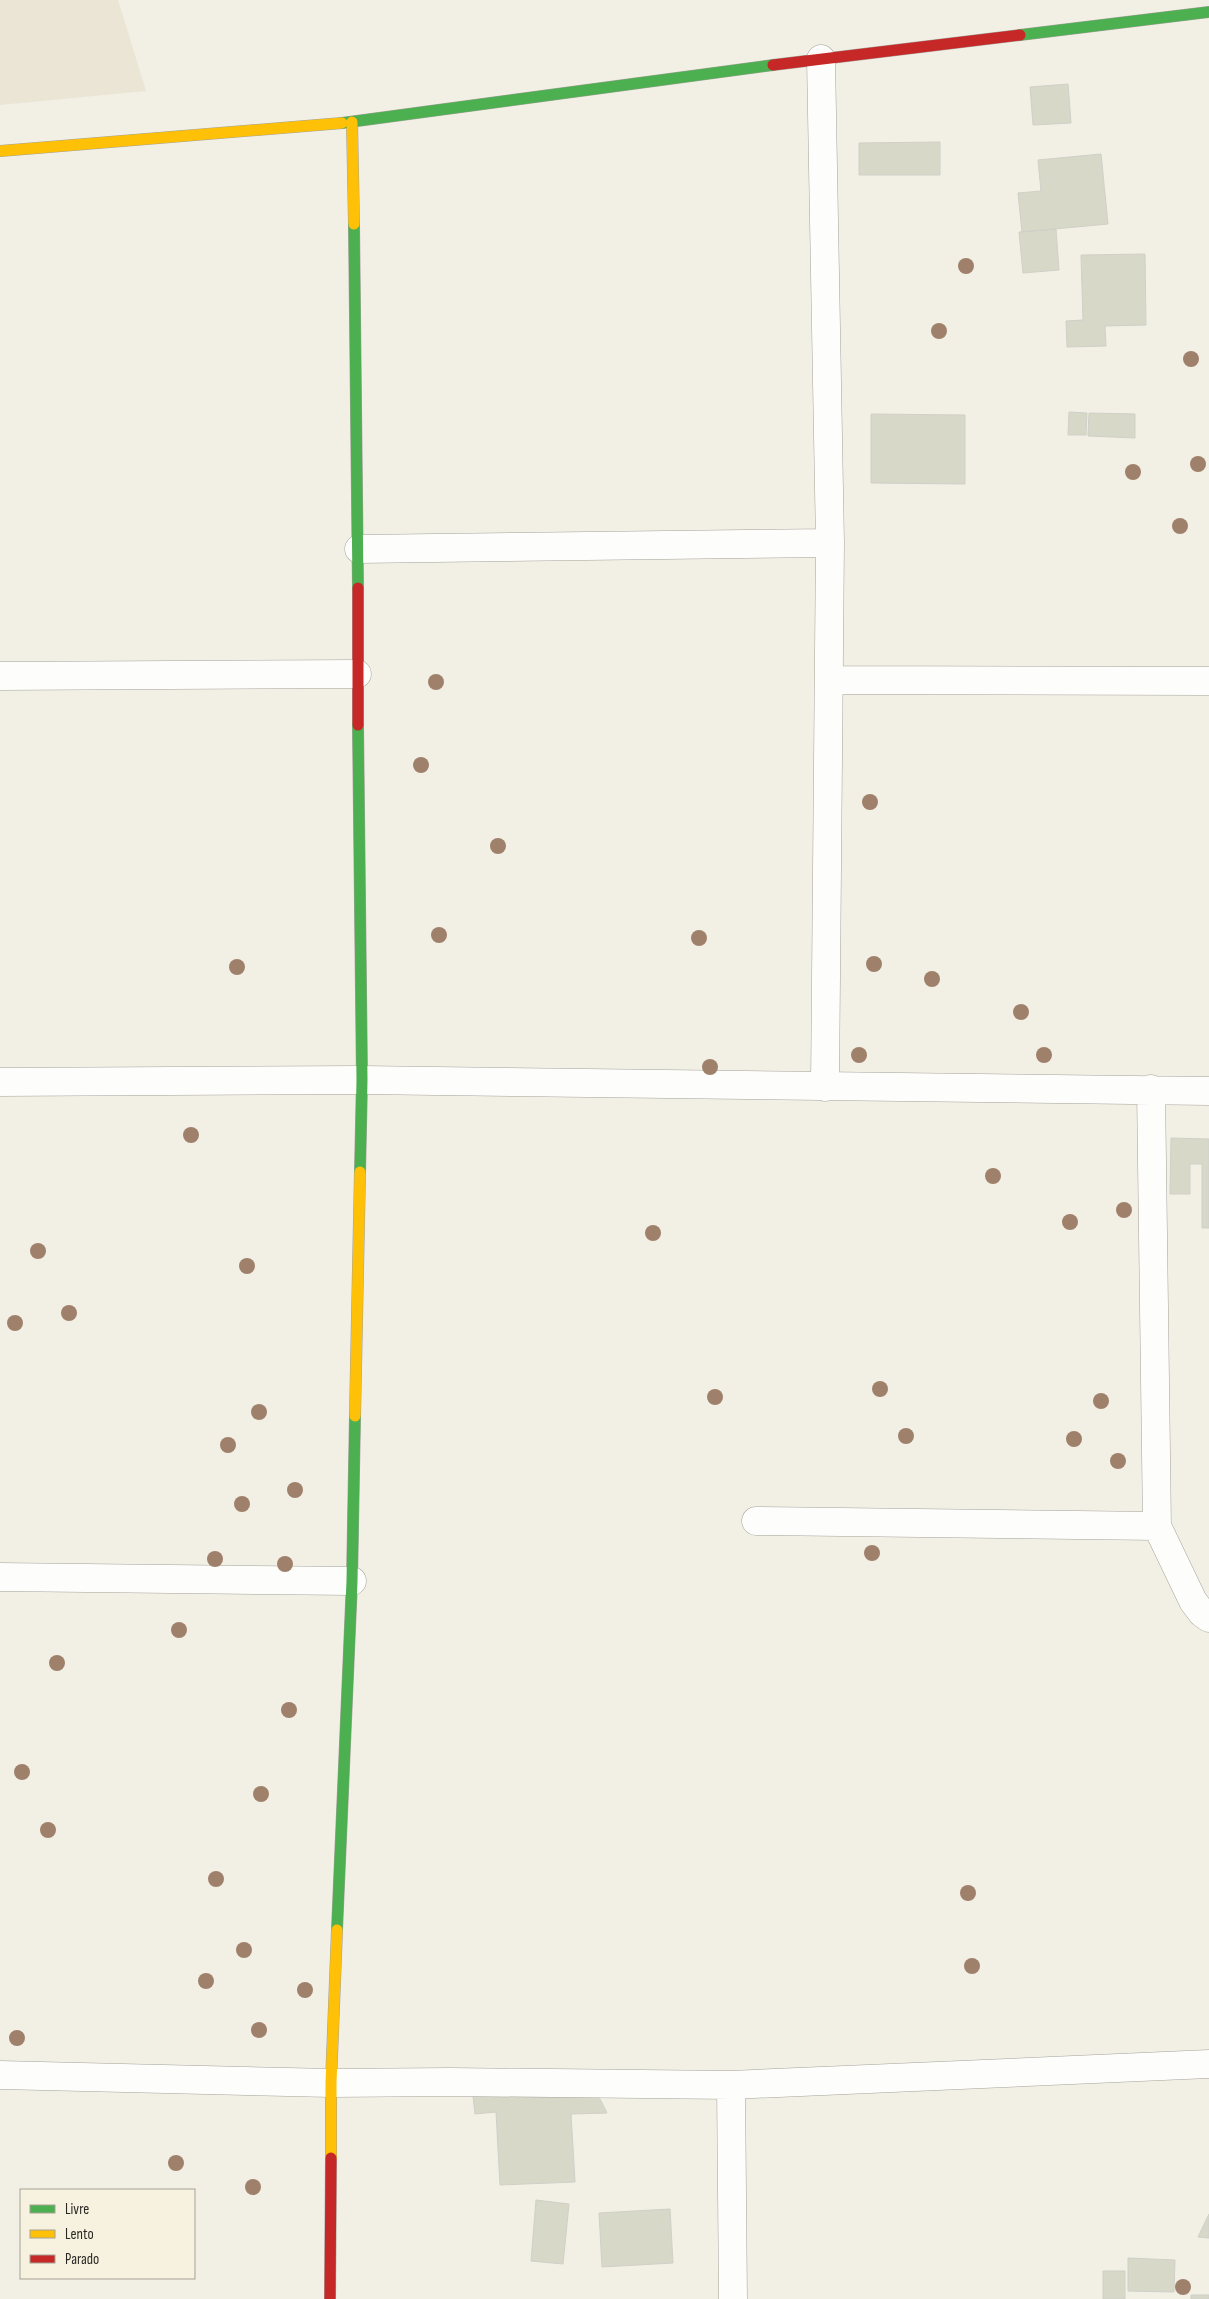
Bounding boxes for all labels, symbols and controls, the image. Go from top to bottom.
legend [20,2189,195,2279]
text: Livre [65,2200,89,2219]
text: Lento [65,2225,94,2244]
text: Parado [65,2250,99,2269]

